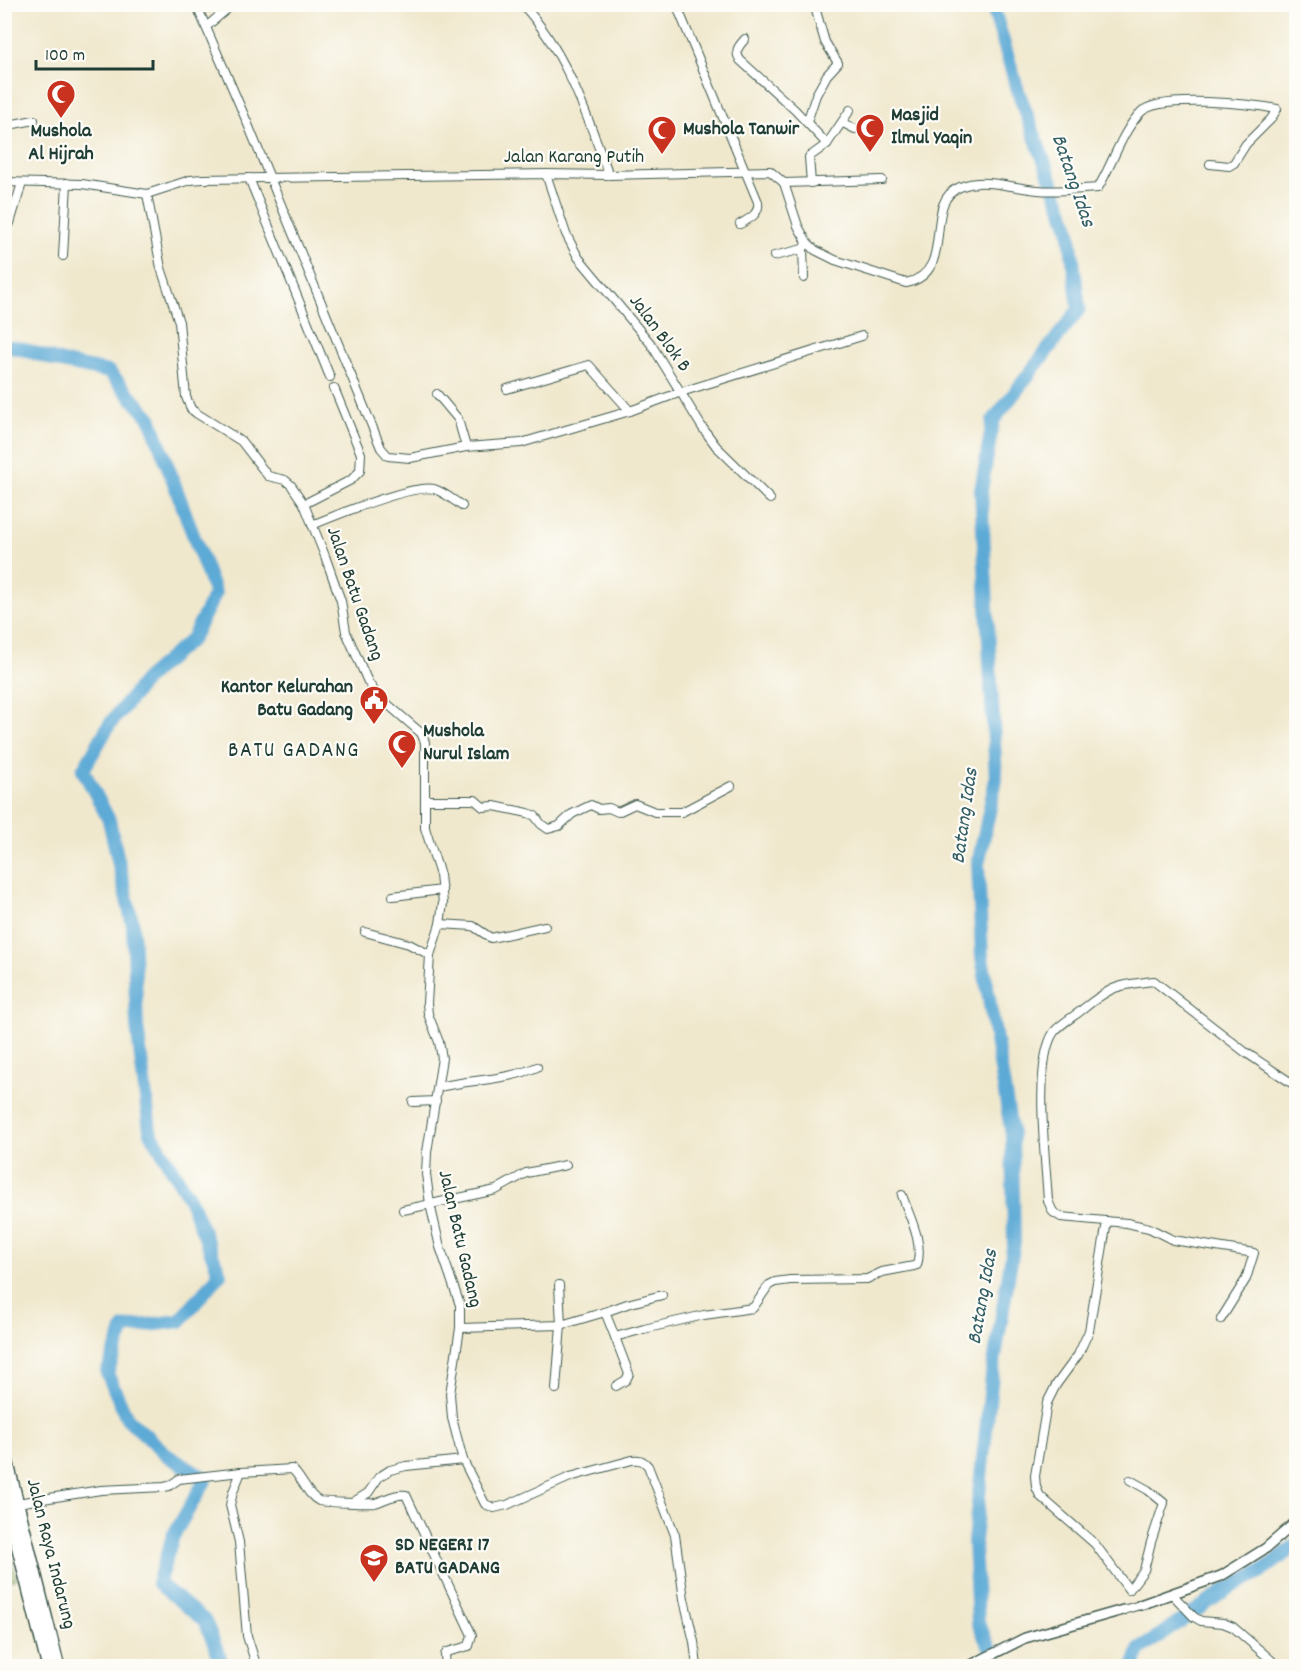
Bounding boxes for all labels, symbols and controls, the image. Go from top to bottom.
scale bar [36,33,153,71]
text: 100 m [45,44,85,69]
mosque icon: Mushola Al Hijrah [45,78,77,120]
place label: Masjid Ilmul Yaqin [891,102,972,153]
mosque icon: Masjid Ilmul Yaqin [854,112,886,154]
mosque icon: Mushola Tanwir [646,114,678,156]
place label: Mushola Tanwir [683,116,800,144]
place label: Mushola Al Hijrah [28,118,94,169]
water label: Batang Idas [1042,131,1102,232]
street label: Jalan Karang Putih [504,144,644,172]
street label: Jalan Blok B [621,289,697,379]
street label: Jalan Batu Gadang [318,523,390,665]
place label: Kantor Kelurahan Batu Gadang [221,674,353,725]
public building icon: Kantor Kelurahan Batu Gadang [358,684,390,726]
place label: Mushola Nurul Islam [423,718,510,769]
mosque icon: Mushola Nurul Islam [386,728,418,770]
district label: BATU GADANG [228,736,360,767]
water label: Batang Idas [944,765,988,866]
street label: Jalan Batu Gadang [430,1167,488,1311]
water label: Batang Idas [961,1246,1007,1347]
street label: Jalan Raya Indarung [18,1476,82,1632]
place label: SD NEGERI 17 BATU GADANG [395,1532,500,1583]
school or university icon: SD NEGERI 17 BATU GADANG [358,1542,390,1584]

